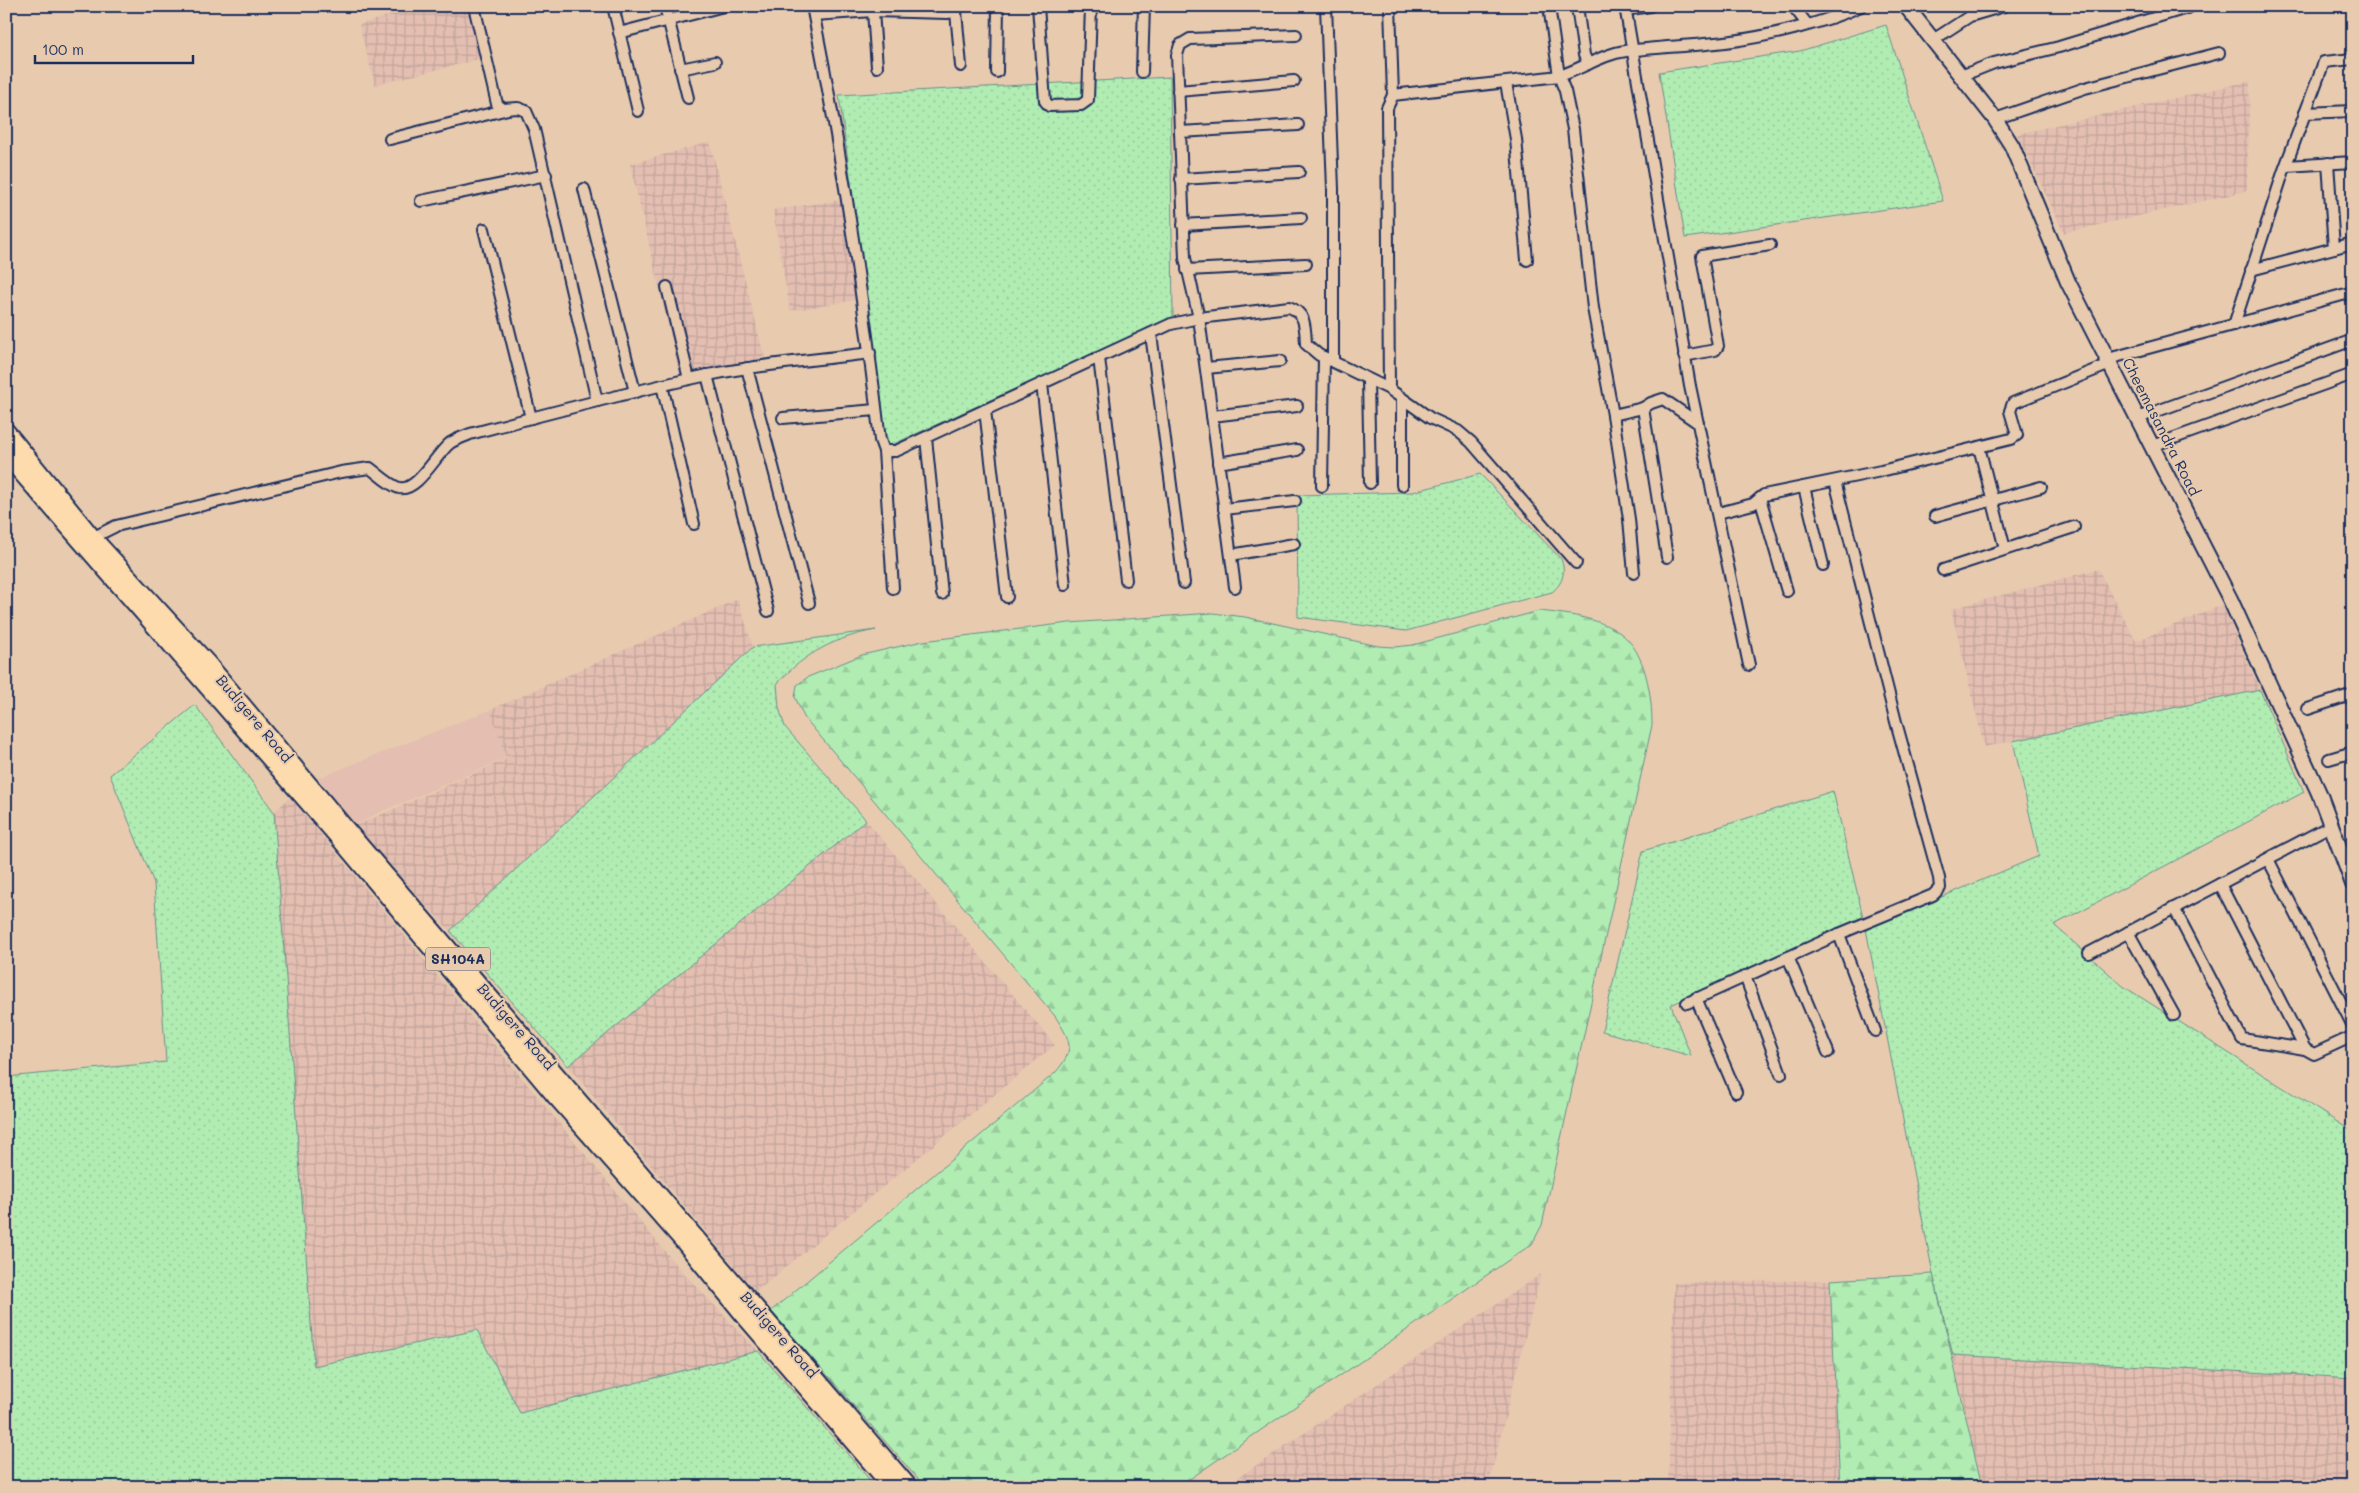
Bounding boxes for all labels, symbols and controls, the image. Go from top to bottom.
scale bar [35,32,192,64]
text: 100 m [42,39,84,59]
street label: Cheemasandra Road [2118,354,2205,499]
street label: Budigere Road [212,670,297,766]
road number: SH104A [426,948,490,971]
street label: Budigere Road [474,979,560,1074]
street label: Budigere Road [737,1287,823,1382]

